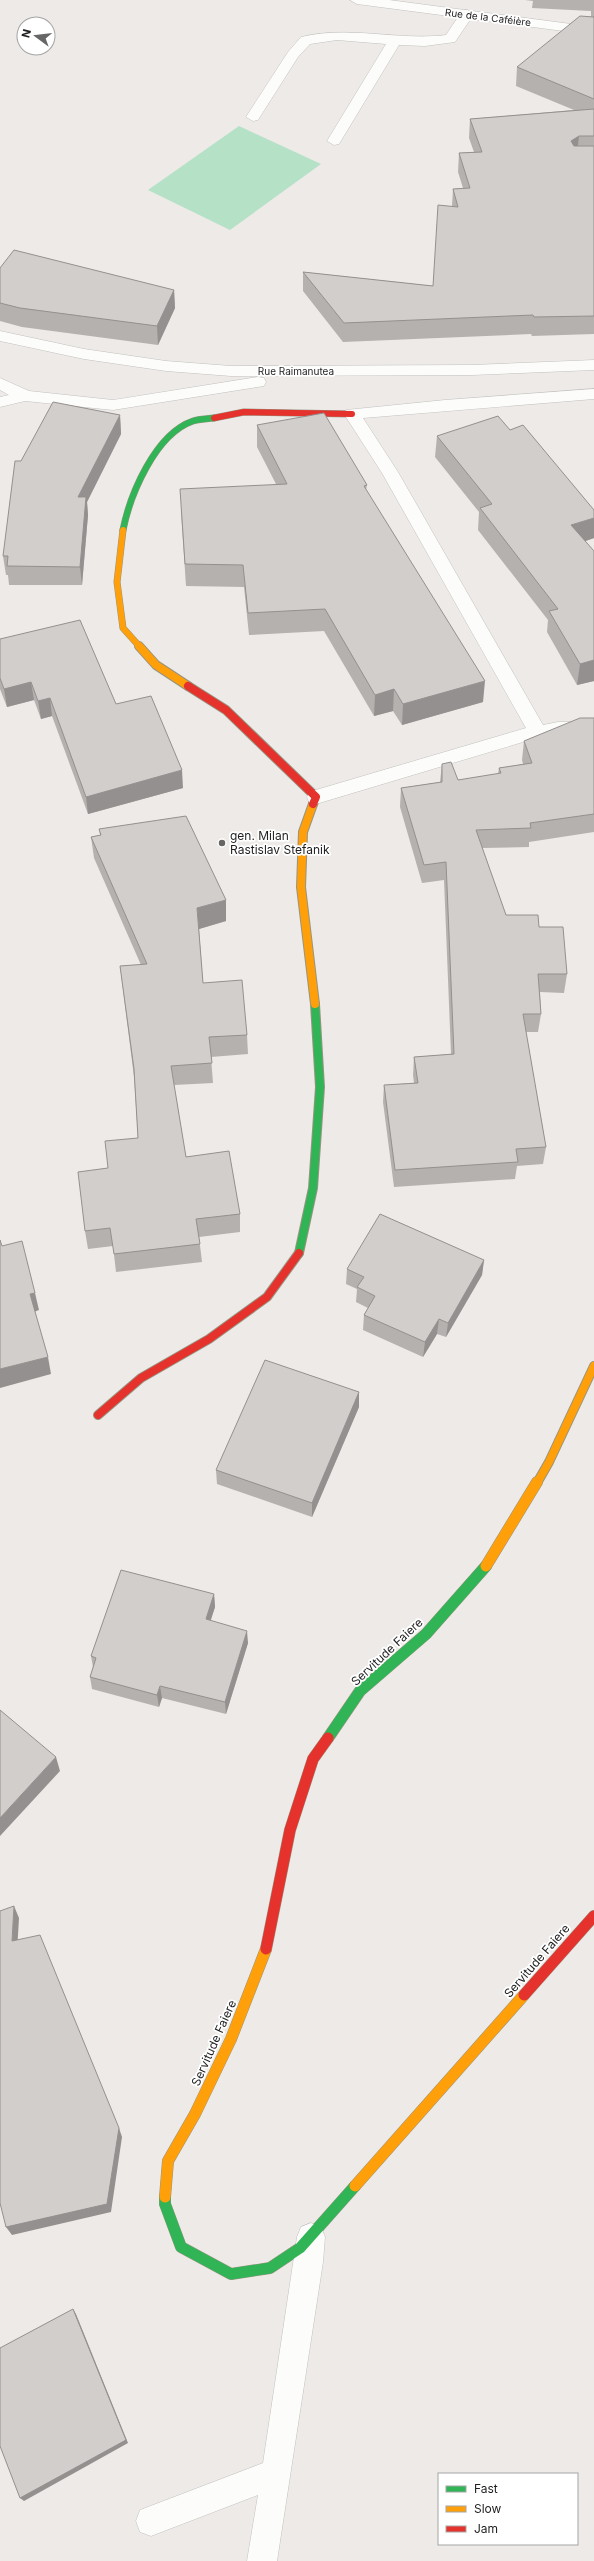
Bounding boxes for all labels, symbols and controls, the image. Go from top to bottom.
street label: Rue de la Caféière [444,6,532,28]
north arrow [16,16,56,56]
text: N [18,28,34,39]
street label: Rue Raimanutea [258,365,334,377]
place label: gen. Milan Rastislav Stefanik [230,828,330,857]
marker: gen. Milan Rastislav Stefanik [217,838,227,848]
street label: Servitude Faiere [348,1615,426,1689]
street label: Servitude Faiere [501,1921,573,2001]
street label: Servitude Faiere [188,1997,239,2088]
legend [438,2473,578,2545]
text: Fast [474,2481,498,2496]
text: Slow [474,2501,502,2516]
text: Jam [474,2521,498,2536]

